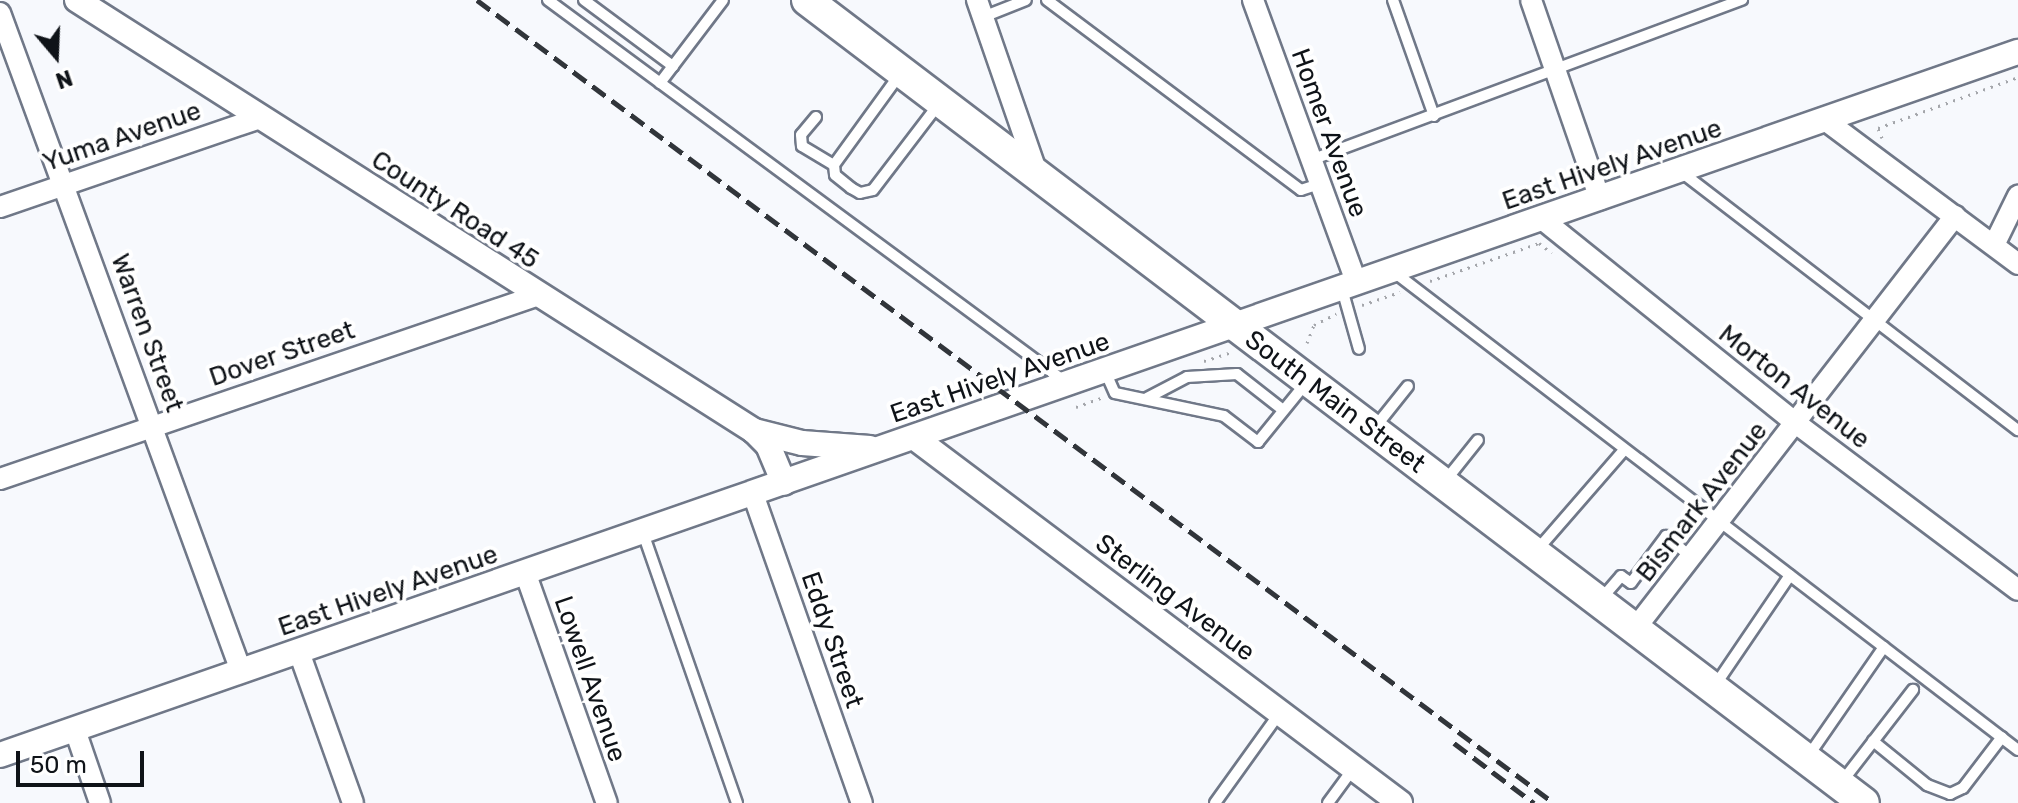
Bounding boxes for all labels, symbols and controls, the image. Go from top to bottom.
north arrow [16,16,96,96]
street label: Homer Avenue [1284,44,1374,222]
text: N [52,64,76,95]
street label: Yuma Avenue [39,95,205,179]
street label: East Hively Avenue [1498,113,1726,217]
street label: County Road 45 [365,144,545,276]
street label: Warren Street [104,250,190,416]
street label: Dover Street [205,314,359,394]
street label: Morton Avenue [1712,318,1876,456]
street label: South Main Street [1239,324,1431,480]
street label: East Hively Avenue [886,326,1114,430]
street label: Bismark Avenue [1630,416,1774,588]
street label: Sterling Avenue [1089,528,1261,668]
street label: East Hively Avenue [274,539,502,643]
street label: Eddy Street [794,568,870,712]
street label: Lowell Avenue [547,592,633,766]
scale bar [20,735,148,785]
text: 50 m [30,751,87,779]

